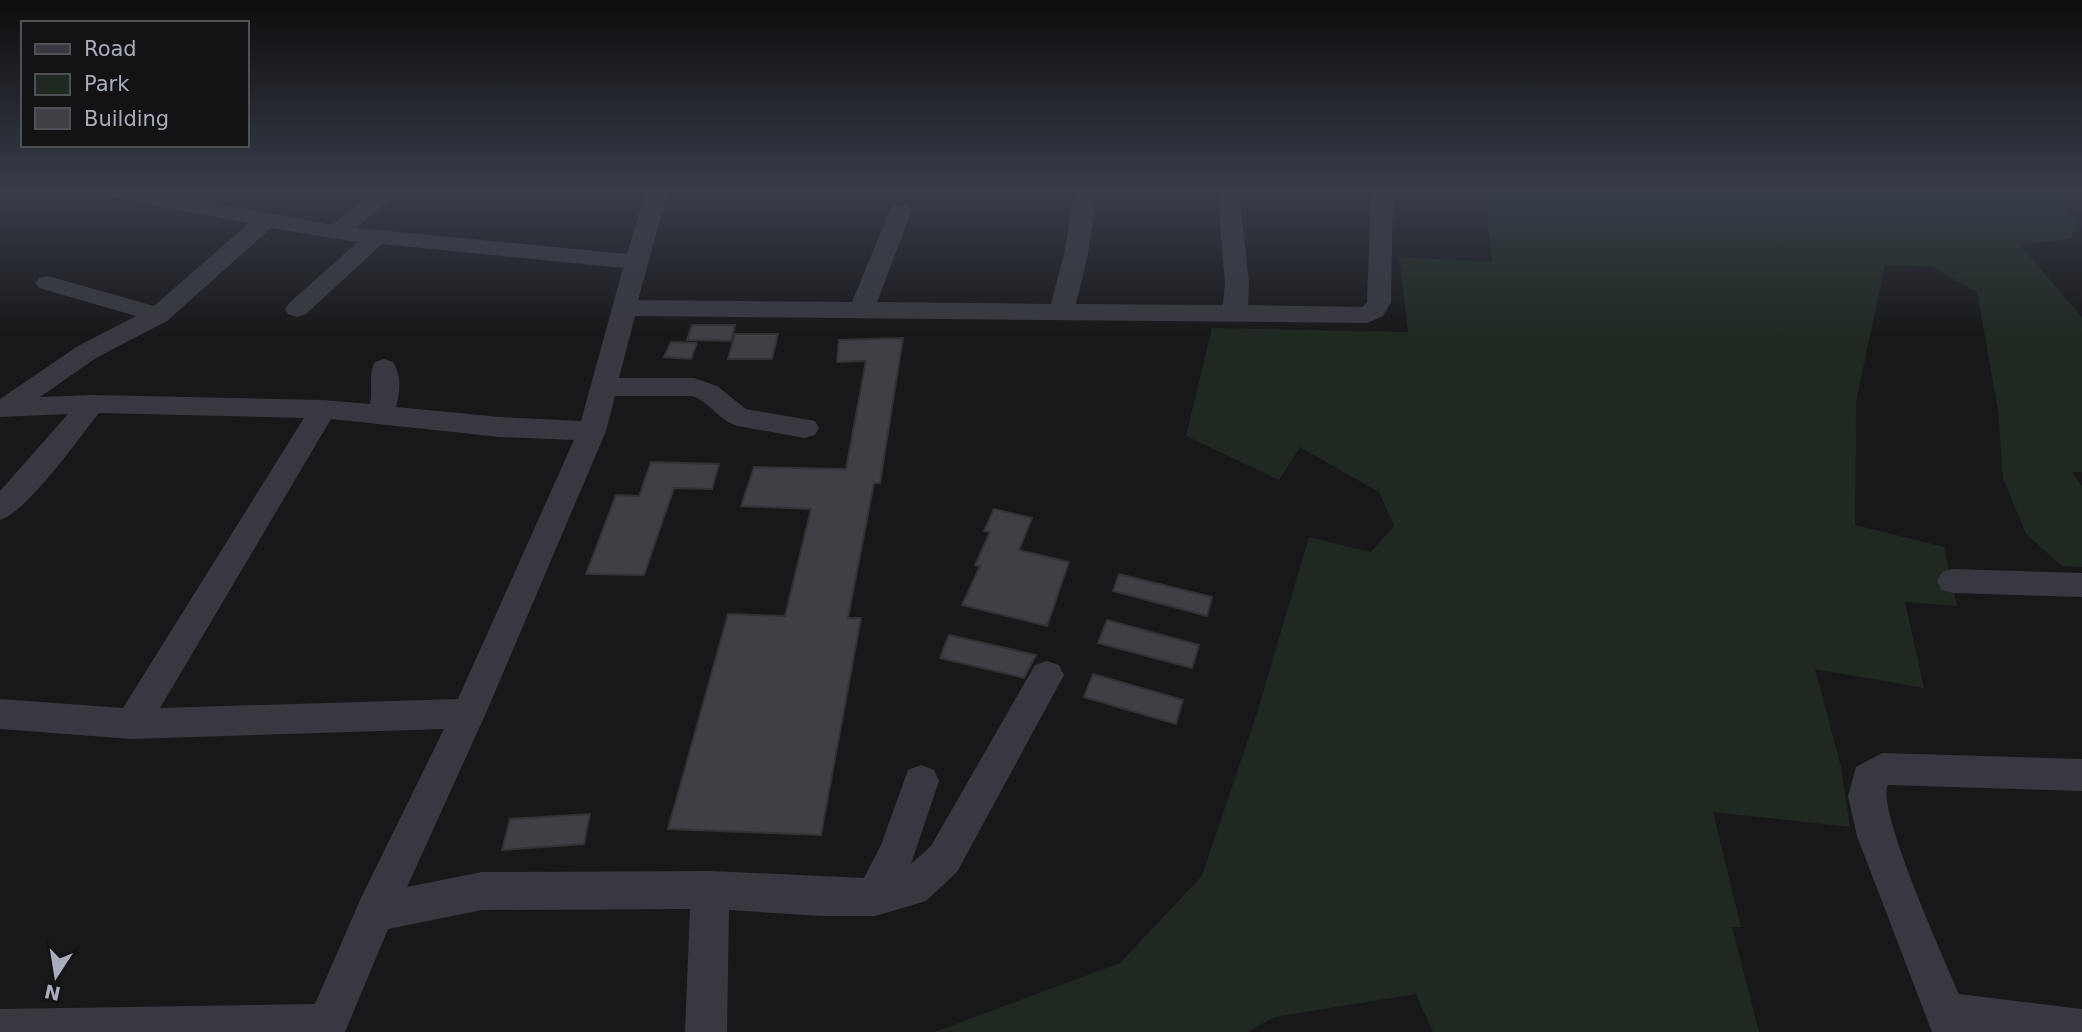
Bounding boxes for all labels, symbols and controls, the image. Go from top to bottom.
legend [21,21,248,147]
text: Road [84,37,137,61]
text: Park [84,72,130,96]
text: Building [84,107,169,131]
north arrow [21,941,91,1011]
text: N [42,980,63,1005]

